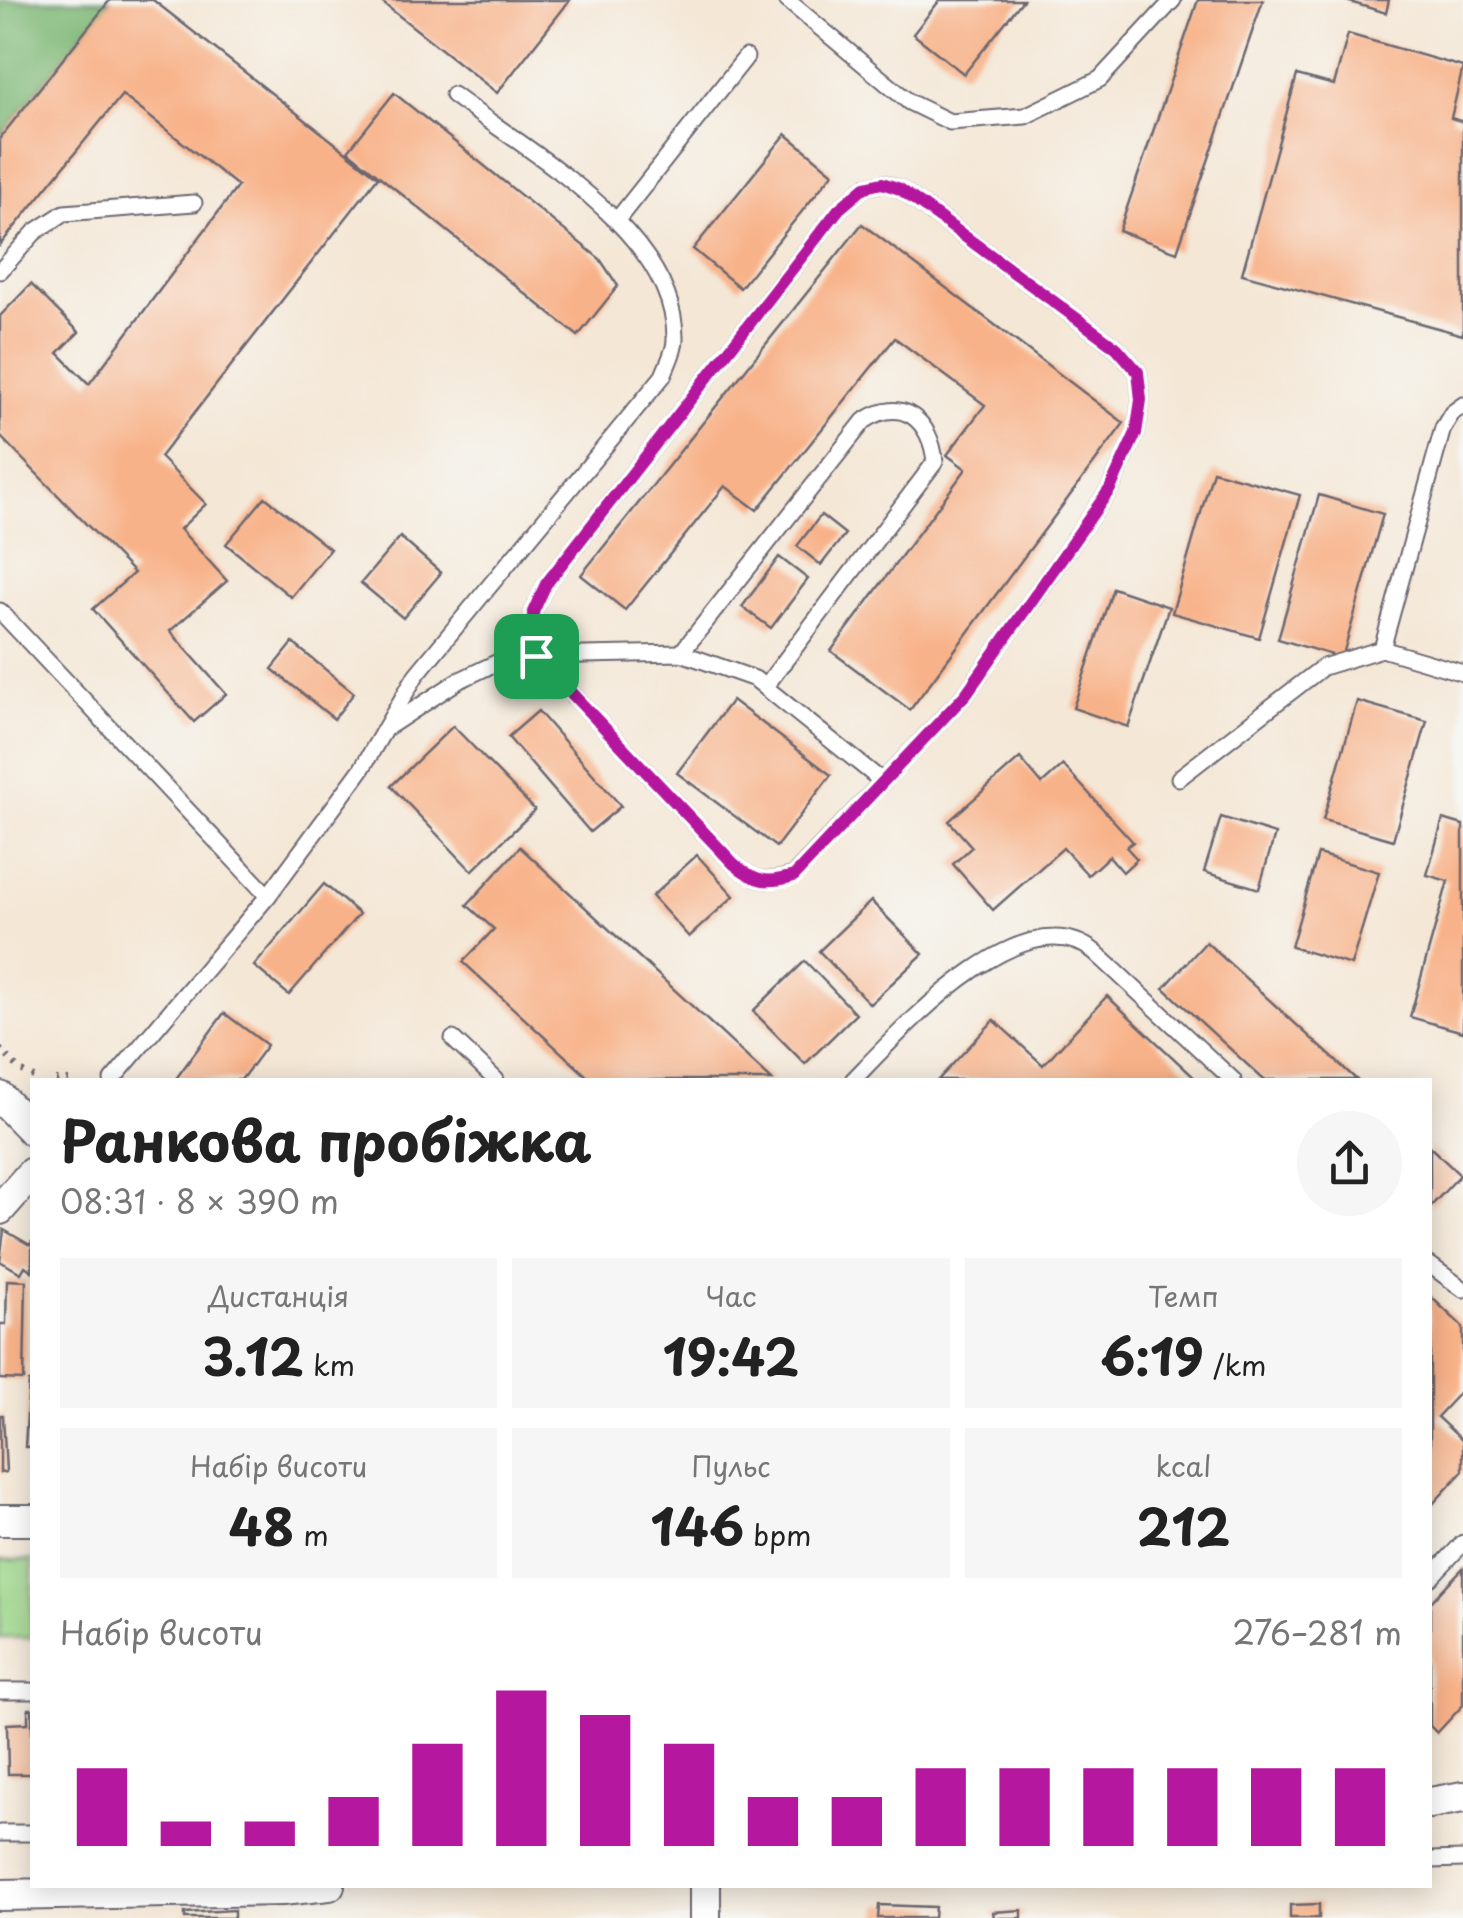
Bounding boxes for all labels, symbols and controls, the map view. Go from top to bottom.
pin [494,614,579,699]
icon: arrive [509,629,564,684]
text: Ранкова пробіжка [60,1098,592,1181]
button: share [1297,1111,1402,1216]
text: 08:31 · 8 × 390 m [60,1177,339,1225]
text: Дистанція [208,1274,349,1317]
text: Час [705,1274,757,1317]
text: Темп [1148,1274,1219,1317]
text: 3.12 [202,1317,304,1393]
text: 19:42 [663,1317,799,1393]
text: 6:19 [1100,1317,1204,1393]
text: km [304,1343,355,1386]
text: /km [1204,1343,1267,1386]
text: Набір висоти [190,1444,367,1487]
text: Пульс [691,1444,771,1487]
text: kcal [1155,1444,1211,1487]
text: 48 [229,1487,294,1563]
text: 146 [650,1487,744,1563]
text: 212 [1136,1487,1230,1563]
text: m [294,1513,329,1556]
text: bpm [744,1513,811,1556]
text: Набір висоти [60,1608,263,1656]
text: 276–281 m [1232,1608,1402,1656]

